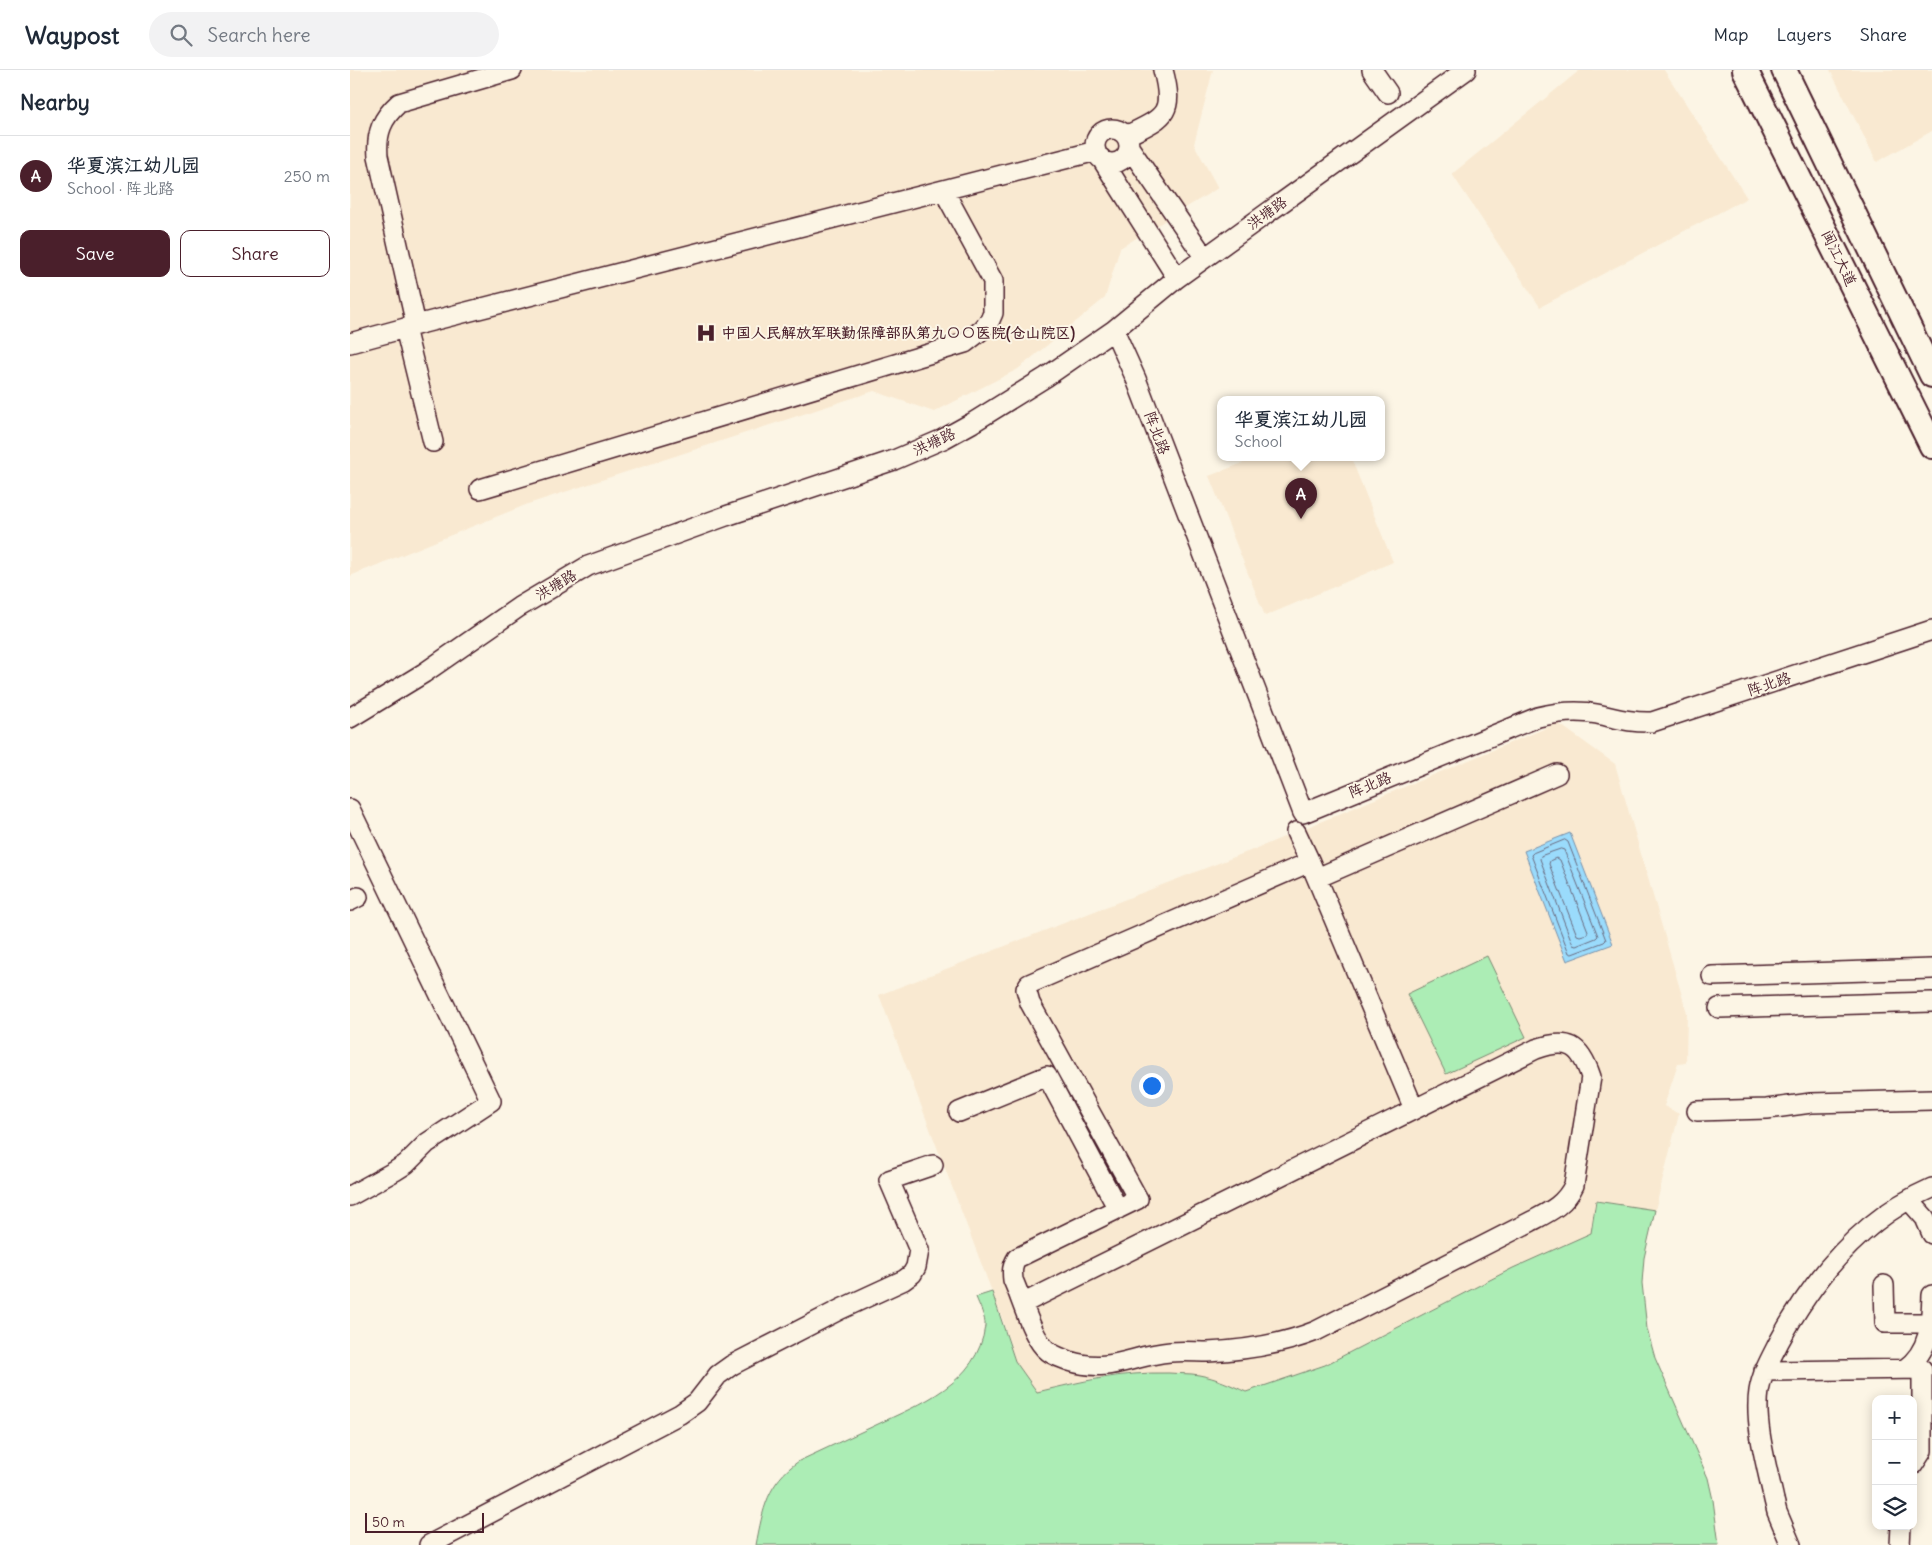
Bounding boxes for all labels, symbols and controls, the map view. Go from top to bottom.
search box [149,12,499,57]
text: Waypost [25,20,119,50]
icon: search [167,21,195,49]
text: Search here [207,23,310,47]
text: Map [1713,23,1748,46]
text: Layers [1776,23,1832,46]
text: Share [1860,23,1907,46]
text: Nearby [20,89,90,116]
text: 华夏滨江幼儿园 [67,153,200,177]
text: A [31,166,41,186]
text: 250 m [284,166,330,186]
text: School · 阵北路 [67,178,174,198]
street label: 洪塘路 [1243,192,1290,234]
street label: 闽江大道 [1818,227,1861,289]
button: Save [20,230,170,277]
button: Share [180,230,330,277]
hospital icon: 中国人民解放军联勤保障部队第九〇〇医院(仓山院区) [695,322,717,344]
place label: 中国人民解放军联勤保障部队第九〇〇医院(仓山院区) [721,323,1076,343]
popup [1217,396,1385,461]
text: 华夏滨江幼儿园 [1234,407,1368,431]
street label: 阵北路 [1141,408,1174,457]
street label: 洪塘路 [909,423,958,460]
text: School [1234,431,1282,451]
pin: A [1285,478,1317,519]
street label: 洪塘路 [532,565,580,604]
street label: 阵北路 [1745,668,1793,700]
street label: 阵北路 [1345,767,1394,802]
your location [1139,1073,1165,1099]
map controls [1872,1395,1917,1530]
button: + [1872,1395,1917,1440]
button: − [1872,1440,1917,1485]
button: layers [1872,1485,1917,1530]
scale bar [365,1510,484,1533]
text: 50 m [372,1513,405,1531]

